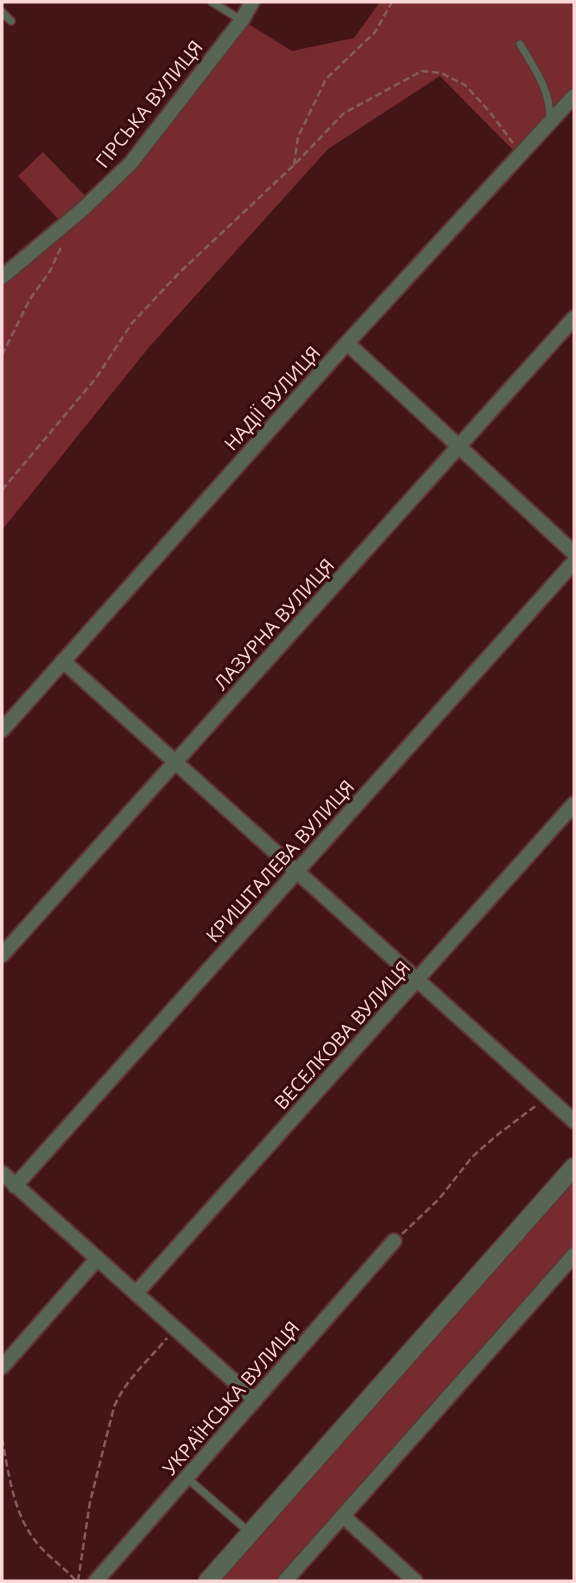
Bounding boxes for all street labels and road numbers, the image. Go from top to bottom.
street label: ГІРСЬКА ВУЛИЦЯ [89,35,209,173]
street label: НАДІЇ ВУЛИЦЯ [218,340,326,456]
street label: ЛАЗУРНА ВУЛИЦЯ [208,553,340,695]
street label: КРИШТАЛЕВА ВУЛИЦЯ [200,774,360,948]
street label: ВЕСЕЛКОВА ВУЛИЦЯ [268,955,416,1115]
street label: УКРАЇНСЬКА ВУЛИЦЯ [157,1315,305,1481]

